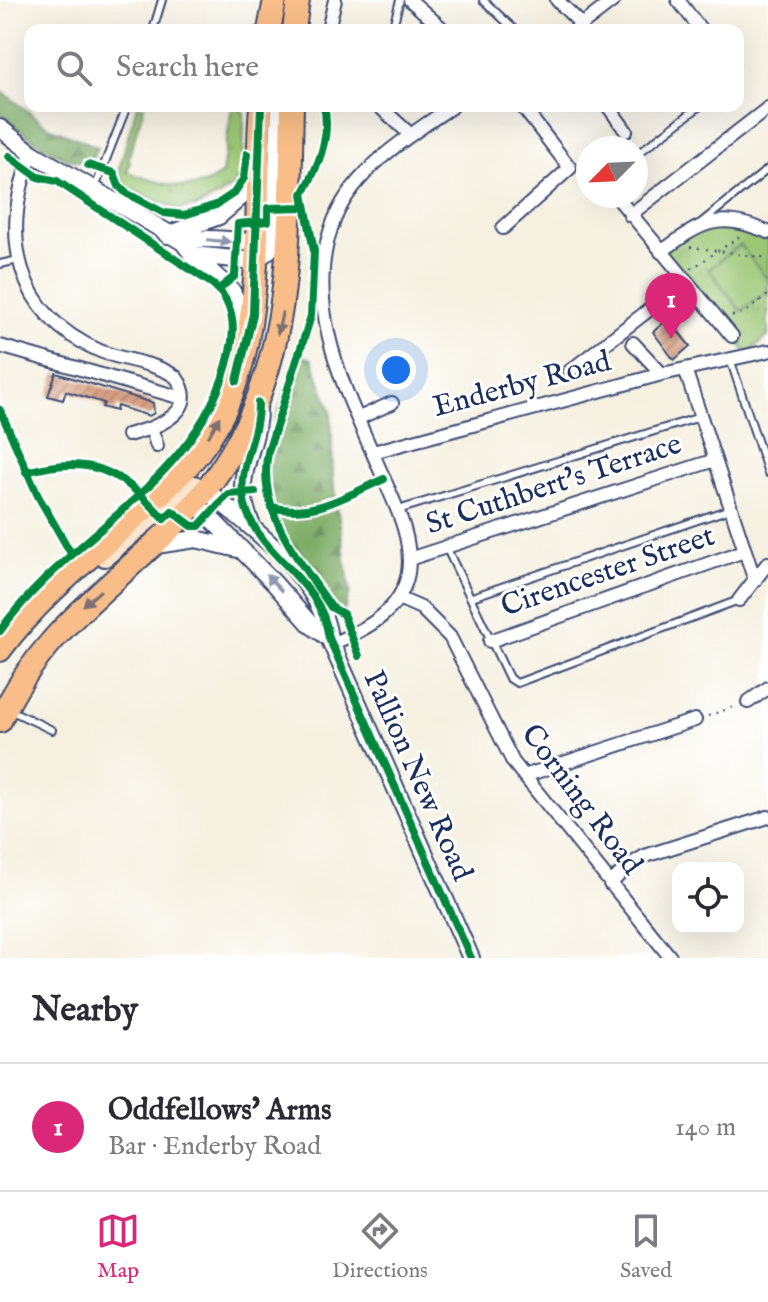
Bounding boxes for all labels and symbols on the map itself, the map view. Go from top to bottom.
north arrow [576,136,648,208]
one-way arrow [207,234,232,247]
pin: 1 [645,273,697,339]
one-way arrow [273,311,286,336]
street label: Enderby Road [429,343,616,427]
your location [376,350,416,390]
one-way arrow [207,416,221,438]
street label: St Cuthbert's Terrace [421,426,687,544]
street label: Cirencester Street [496,518,720,626]
one-way arrow [266,574,284,593]
one-way arrow [82,589,102,606]
street label: Pallion New Road [354,665,481,888]
street label: Corning Road [512,717,651,884]

